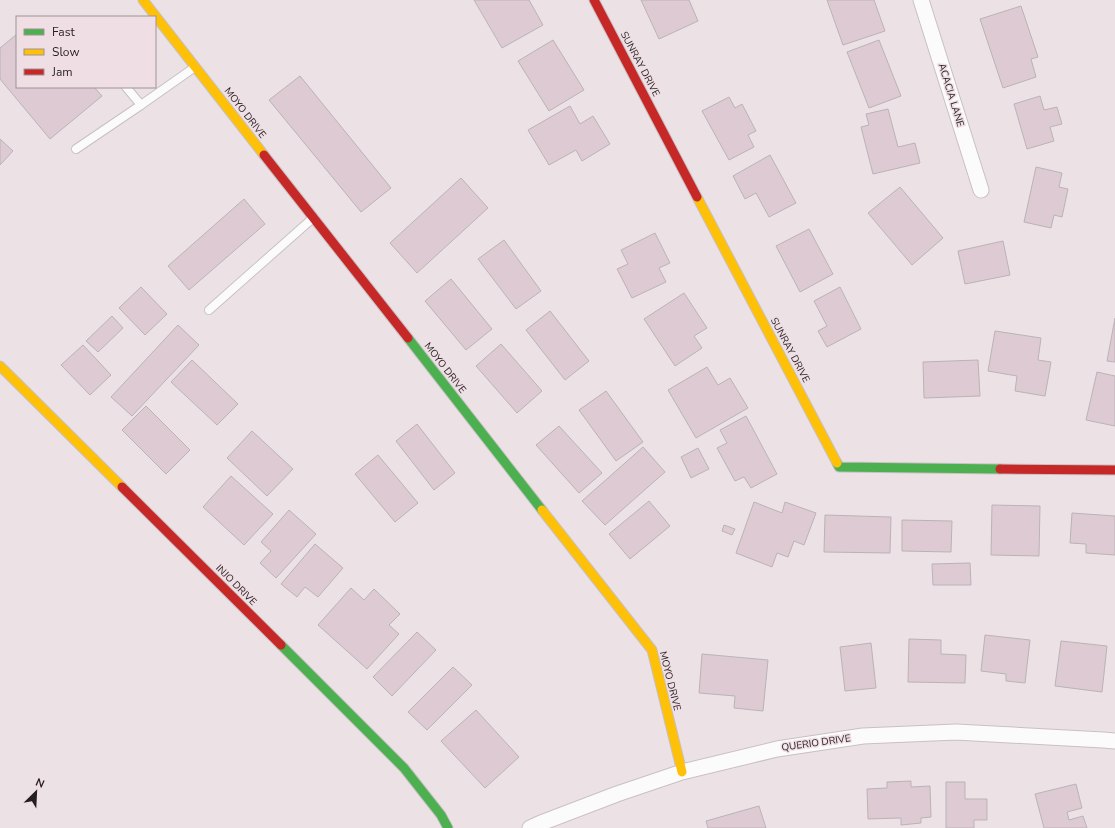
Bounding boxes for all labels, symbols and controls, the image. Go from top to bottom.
legend [16,16,156,88]
text: Fast [52,24,75,40]
street label: SUNRAY DRIVE [617,29,663,99]
text: Slow [52,44,80,60]
street label: ACACIA LANE [935,61,967,129]
text: Jam [51,64,73,80]
street label: MOYO DRIVE [221,85,269,141]
street label: SUNRAY DRIVE [767,315,813,385]
street label: MOYO DRIVE [421,340,469,396]
street label: INJO DRIVE [212,561,260,609]
street label: MOYO DRIVE [656,650,684,712]
street label: QUERIO DRIVE [781,731,852,755]
north arrow [16,772,56,812]
text: N [33,775,47,792]

